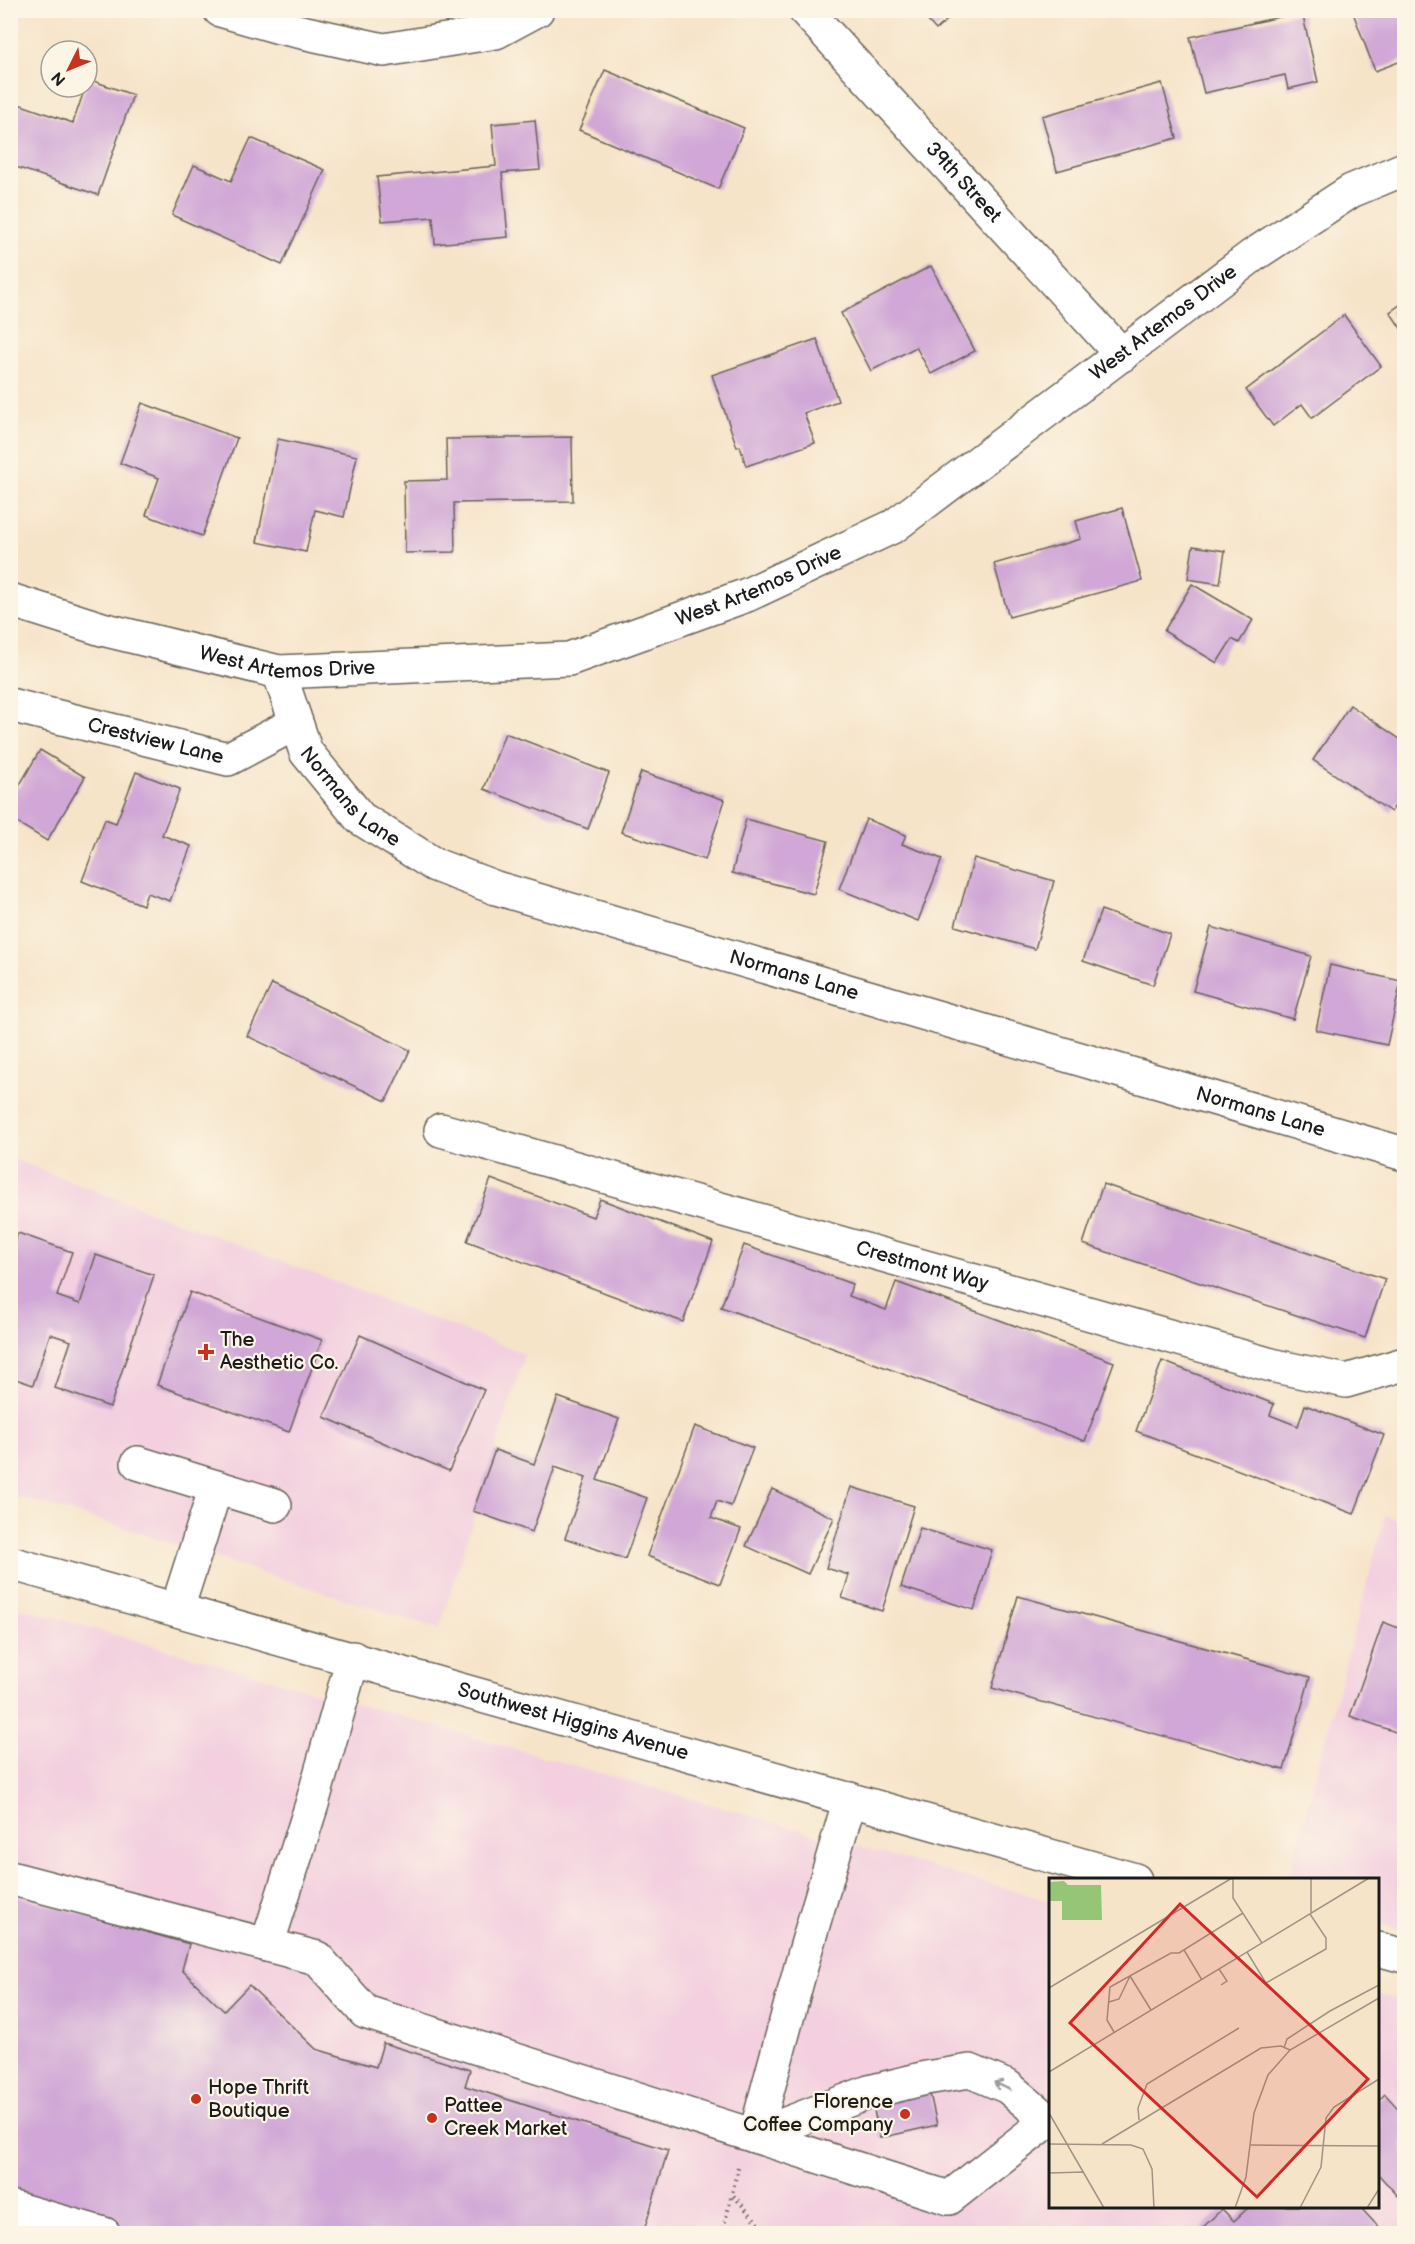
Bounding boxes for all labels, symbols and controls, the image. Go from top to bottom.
north arrow [39,39,99,99]
text: N [48,67,70,89]
street label: 39th Street [920,137,1006,228]
street label: West Artemos Drive [1085,260,1242,386]
street label: West Artemos Drive [672,540,845,632]
street label: West Artemos Drive [197,641,376,684]
street label: Crestview Lane [85,713,226,769]
street label: Normans Lane [295,742,405,852]
street label: Normans Lane [727,945,862,1006]
street label: Normans Lane [1193,1082,1328,1142]
street label: Crestmont Way [853,1236,991,1296]
place label: The Aesthetic Co. [220,1328,338,1375]
marker: The Aesthetic Co. [197,1343,215,1361]
street label: Southwest Higgins Avenue [455,1678,691,1766]
inset map [1049,1878,1379,2208]
place label: Hope Thrift Boutique [208,2076,309,2123]
one-way arrow [994,2079,1012,2091]
place label: Florence Coffee Company [743,2090,893,2137]
marker: Hope Thrift Boutique [189,2092,203,2106]
place label: Pattee Creek Market [444,2094,567,2141]
marker: Florence Coffee Company [898,2107,912,2121]
marker: Pattee Creek Market [425,2111,439,2125]

